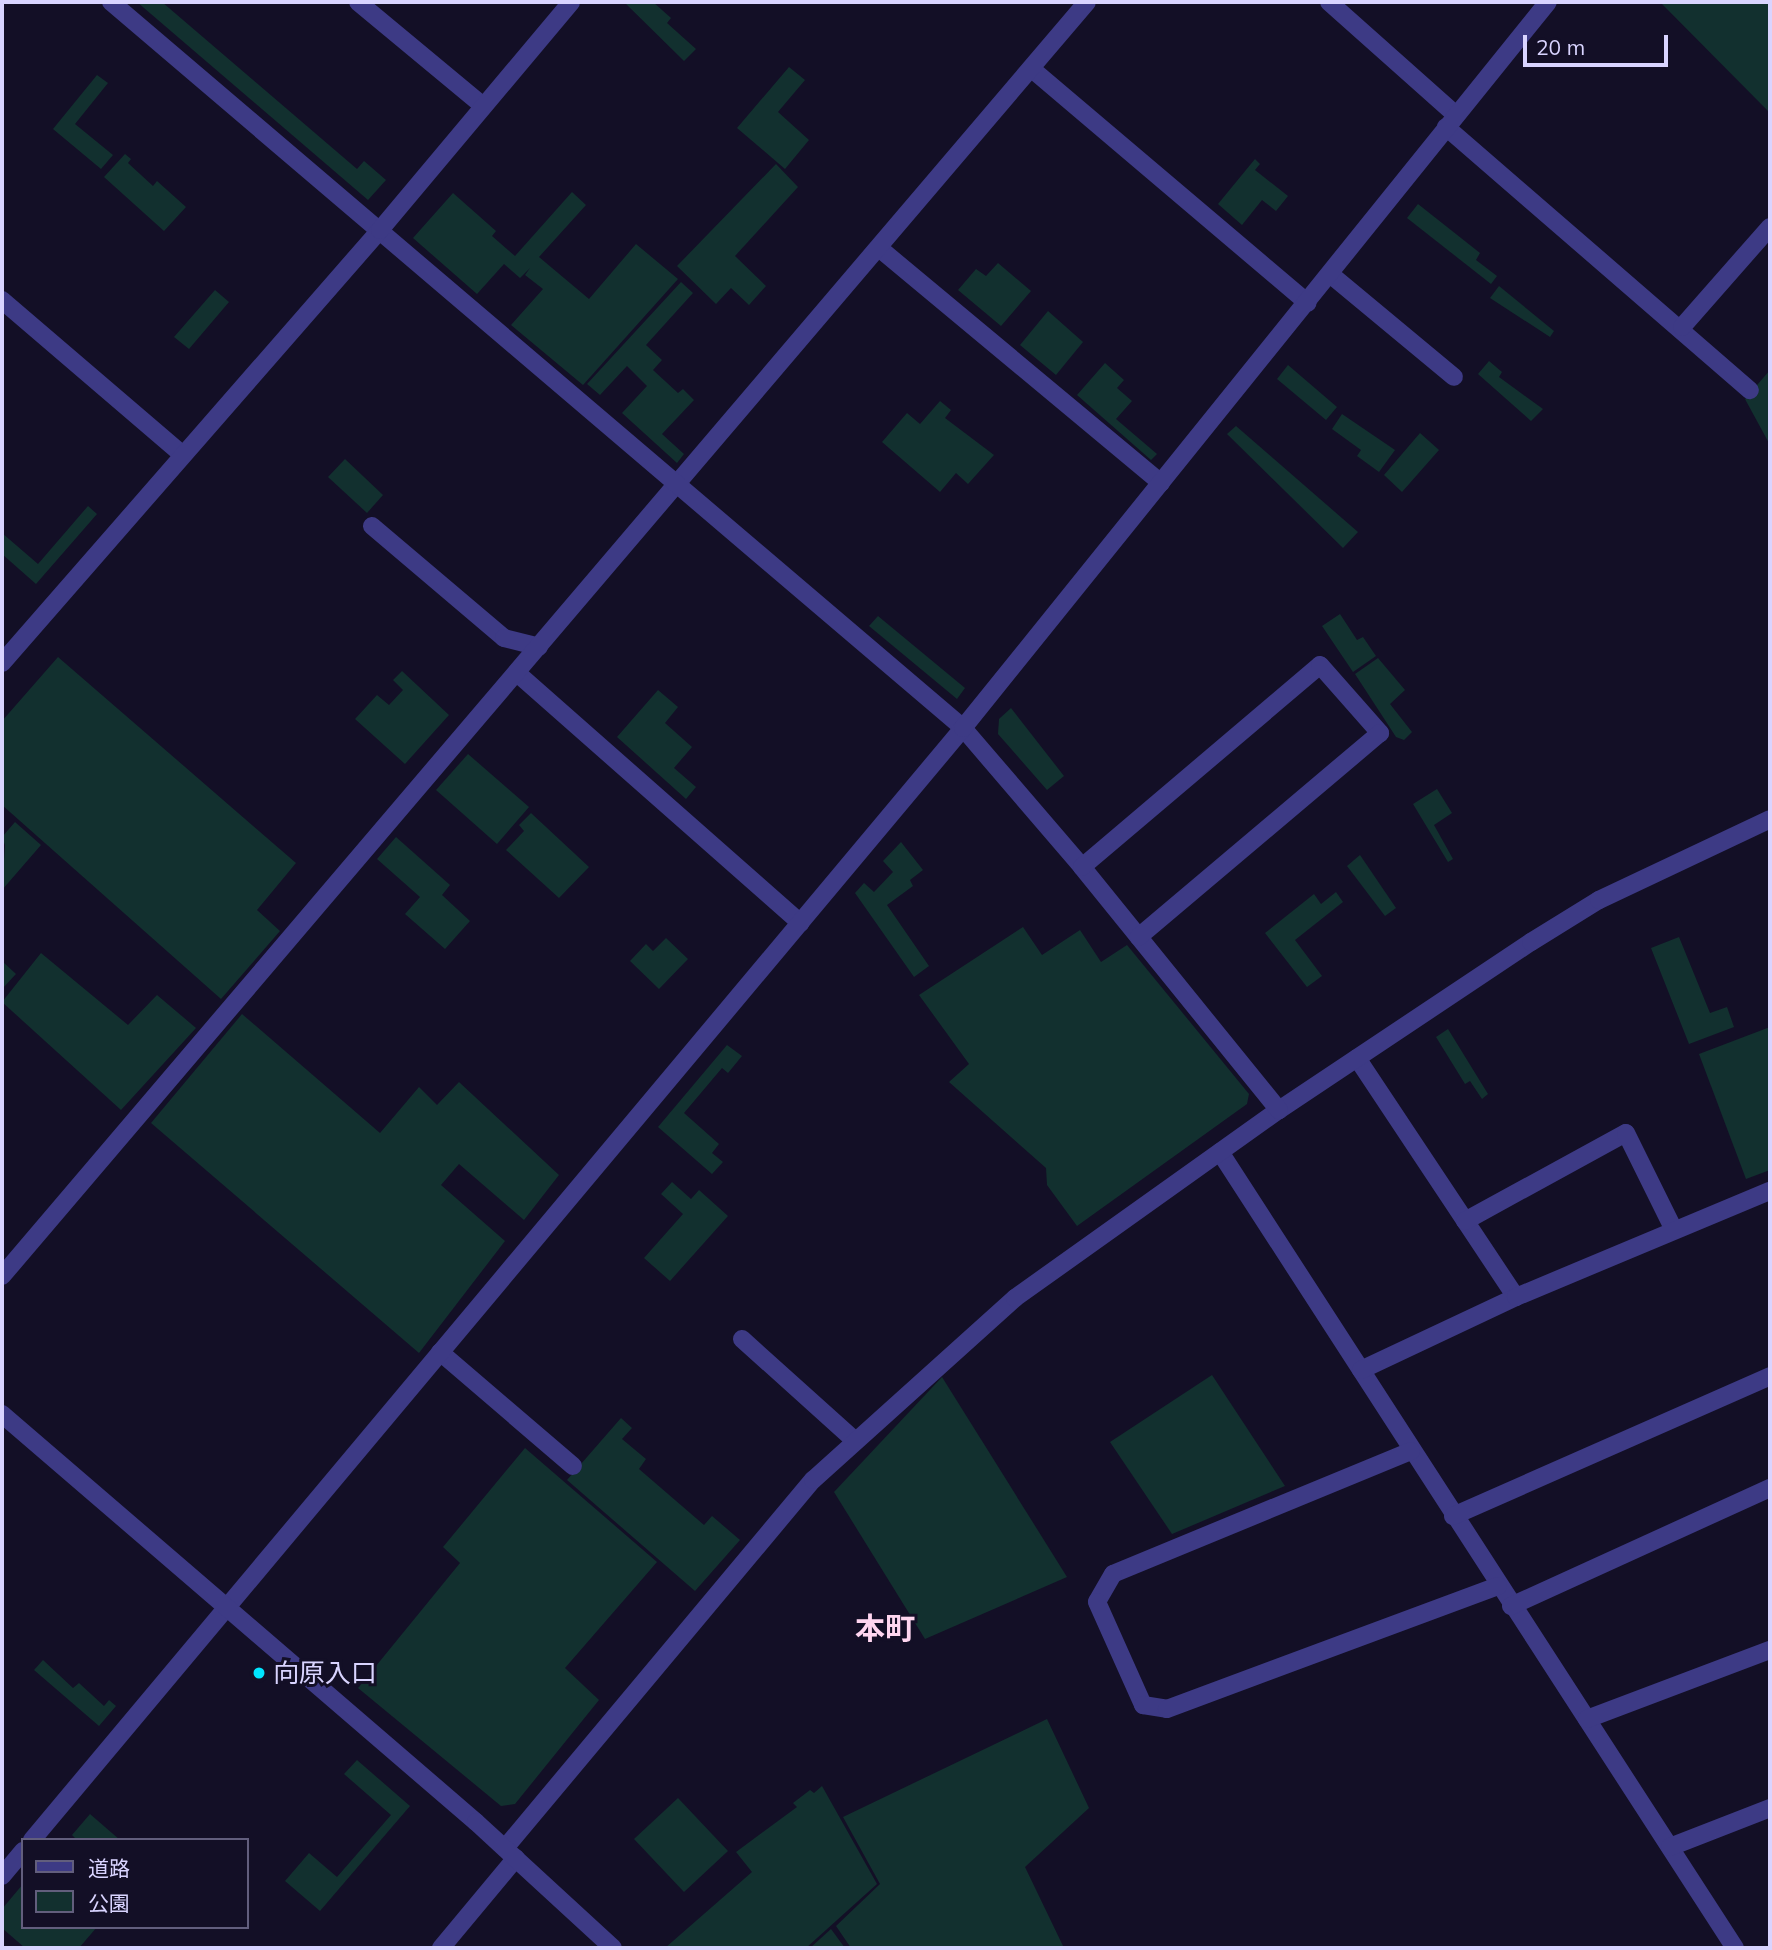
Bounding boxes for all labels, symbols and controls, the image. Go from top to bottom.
scale bar [1527,21,1672,65]
text: 20 m [1536,34,1585,60]
district label: 本町 [855,1610,915,1646]
place label: 向原入口 [273,1657,377,1689]
marker: 向原入口 [251,1665,267,1681]
legend [21,1838,248,1929]
text: 道路 [88,1855,130,1881]
text: 公園 [88,1890,130,1916]

